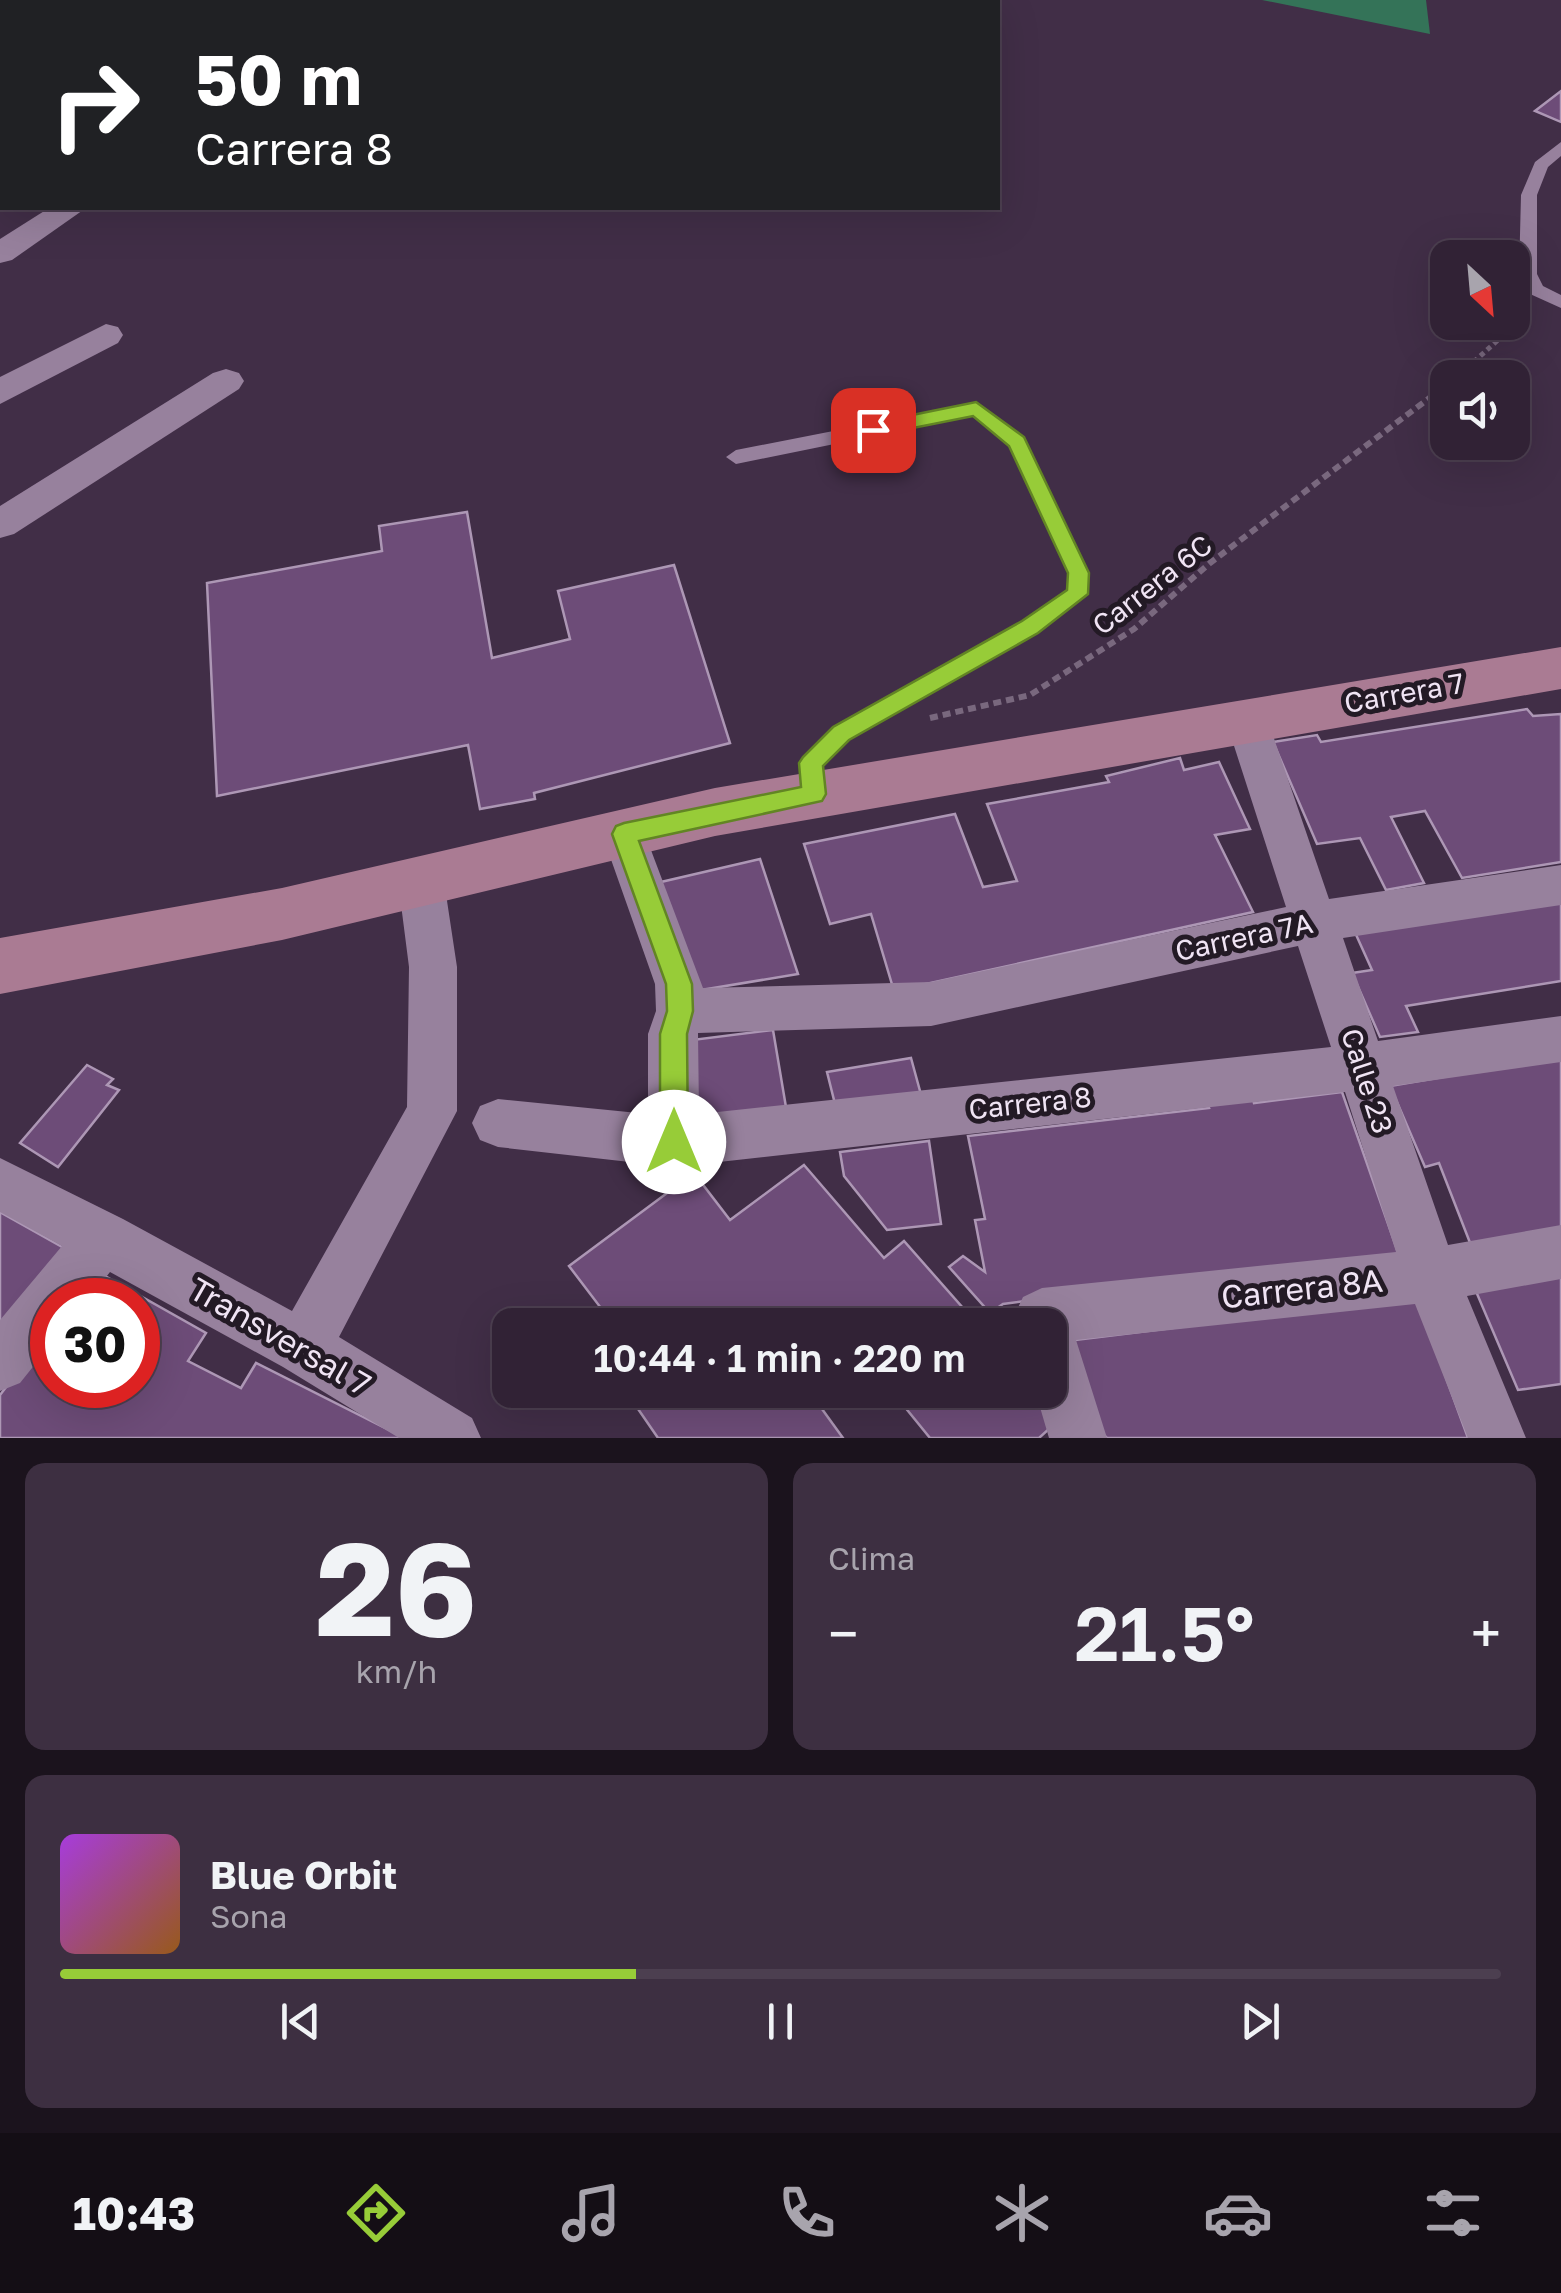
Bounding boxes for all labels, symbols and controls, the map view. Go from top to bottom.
text: 50 m [195,36,362,120]
icon: right [30,40,160,170]
text: Carrera 8 [195,121,393,175]
north arrow [1430,240,1530,340]
map controls [1430,240,1530,460]
button: sound [1430,360,1530,460]
pin [831,388,916,473]
icon: arrive [846,403,901,458]
street label: Carrera 6C [1086,528,1218,641]
street label: Carrera 7 [1341,666,1466,719]
street label: Carrera 7A [1172,906,1316,967]
street label: Calle 23 [1335,1024,1400,1137]
street label: Carrera 8 [967,1080,1093,1125]
position arrow [622,1090,726,1194]
street label: Carrera 8A [1219,1261,1385,1315]
street label: Transversal 7 [183,1269,378,1403]
speed limit sign: 30 [30,1278,160,1408]
text: 10:44 · 1 min · 220 m [593,1335,966,1380]
text: 26 [316,1509,477,1665]
text: Clima [828,1539,915,1577]
text: 21.5° [1074,1587,1255,1678]
text: − [828,1600,858,1666]
text: + [1471,1600,1501,1666]
text: km/h [356,1652,437,1690]
text: Blue Orbit [210,1852,397,1897]
text: Sona [210,1897,287,1935]
icon: previous [273,1994,328,2049]
icon: pause [753,1994,808,2049]
icon: next [1233,1994,1288,2049]
icon: directions [341,2178,411,2248]
icon: music [556,2178,626,2248]
icon: phone [772,2178,842,2248]
icon: climate [987,2178,1057,2248]
icon: car [1203,2178,1273,2248]
icon: filters [1418,2178,1488,2248]
text: 10:43 [73,2186,195,2240]

